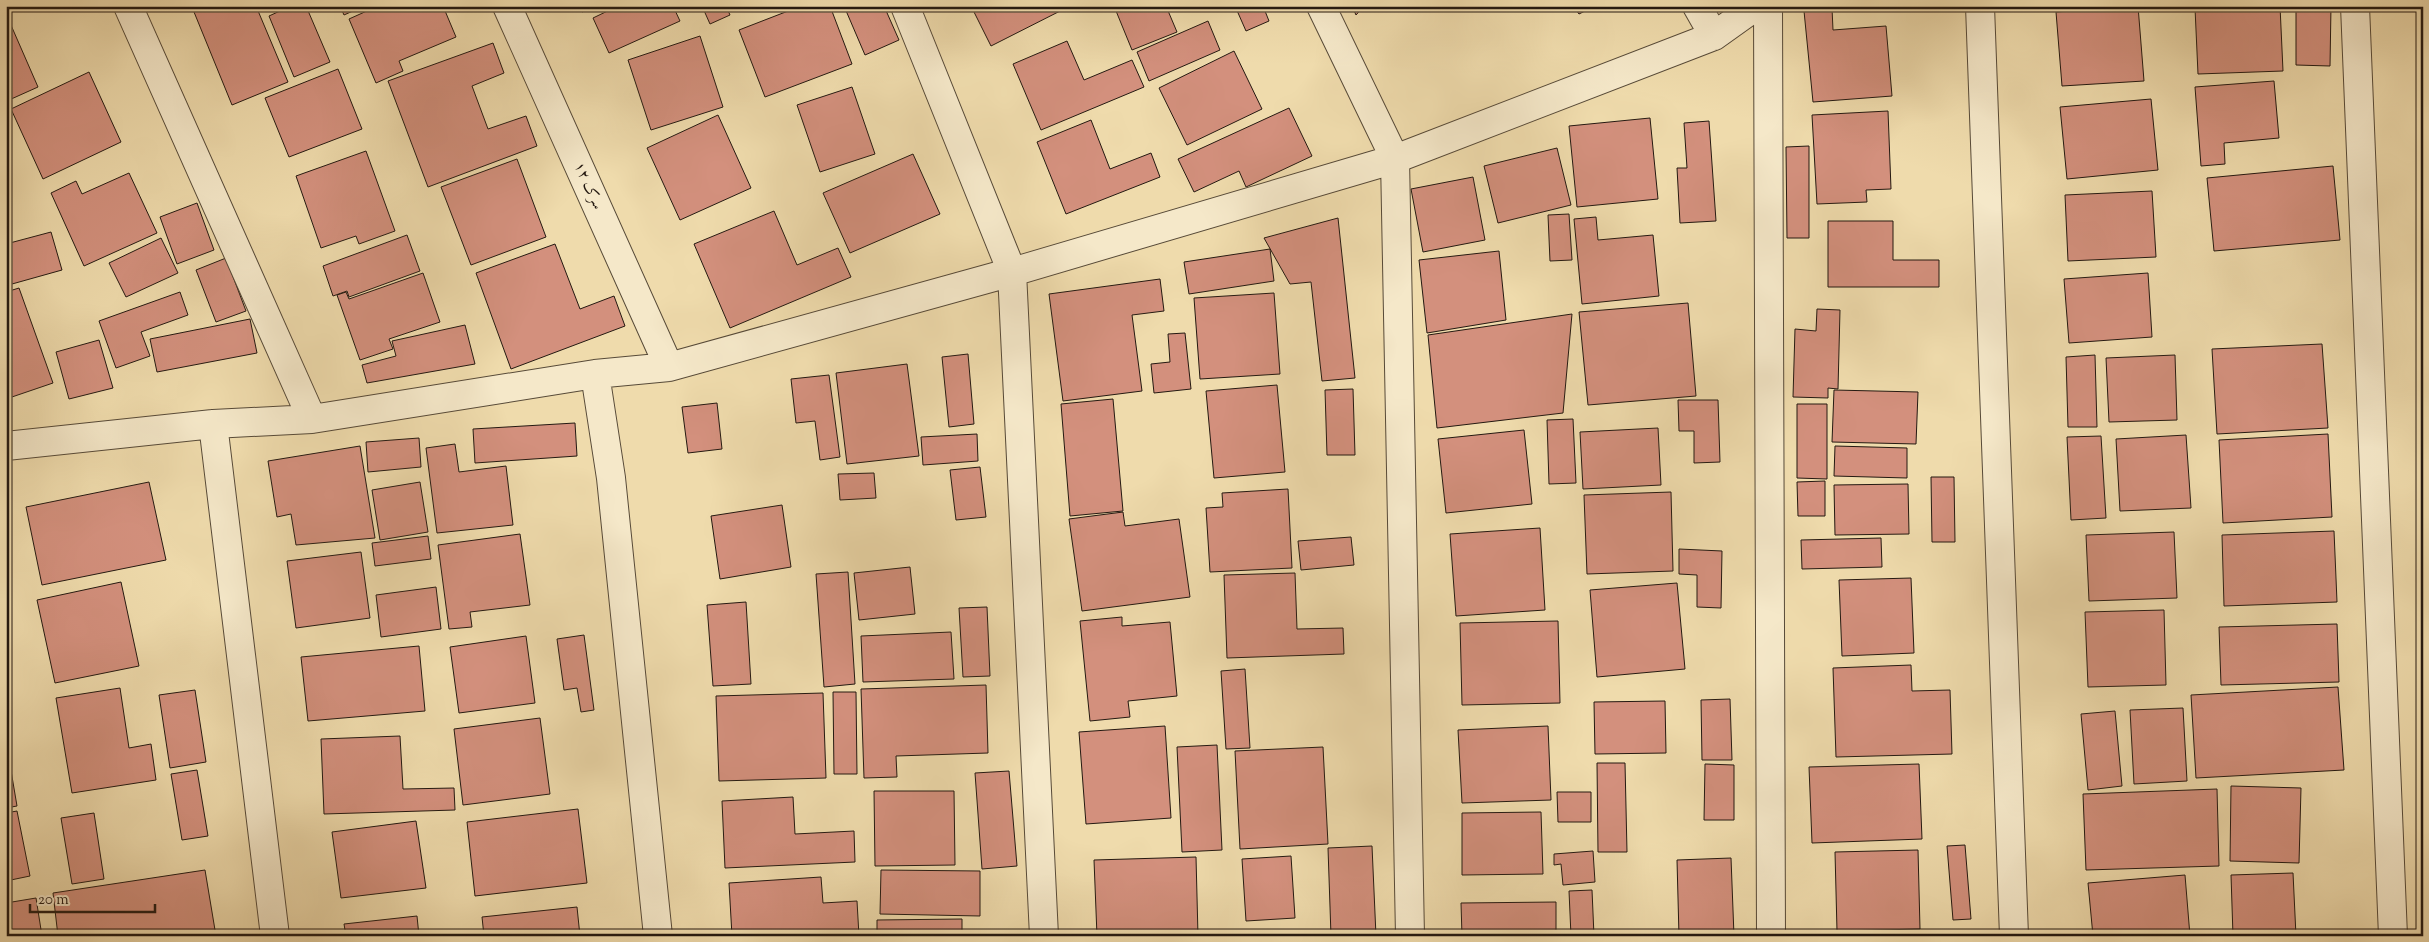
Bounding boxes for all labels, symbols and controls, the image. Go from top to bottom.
street label: سرک ۱۲ [568,159,608,213]
scale bar [30,882,155,914]
text: 20 m [38,890,69,911]

